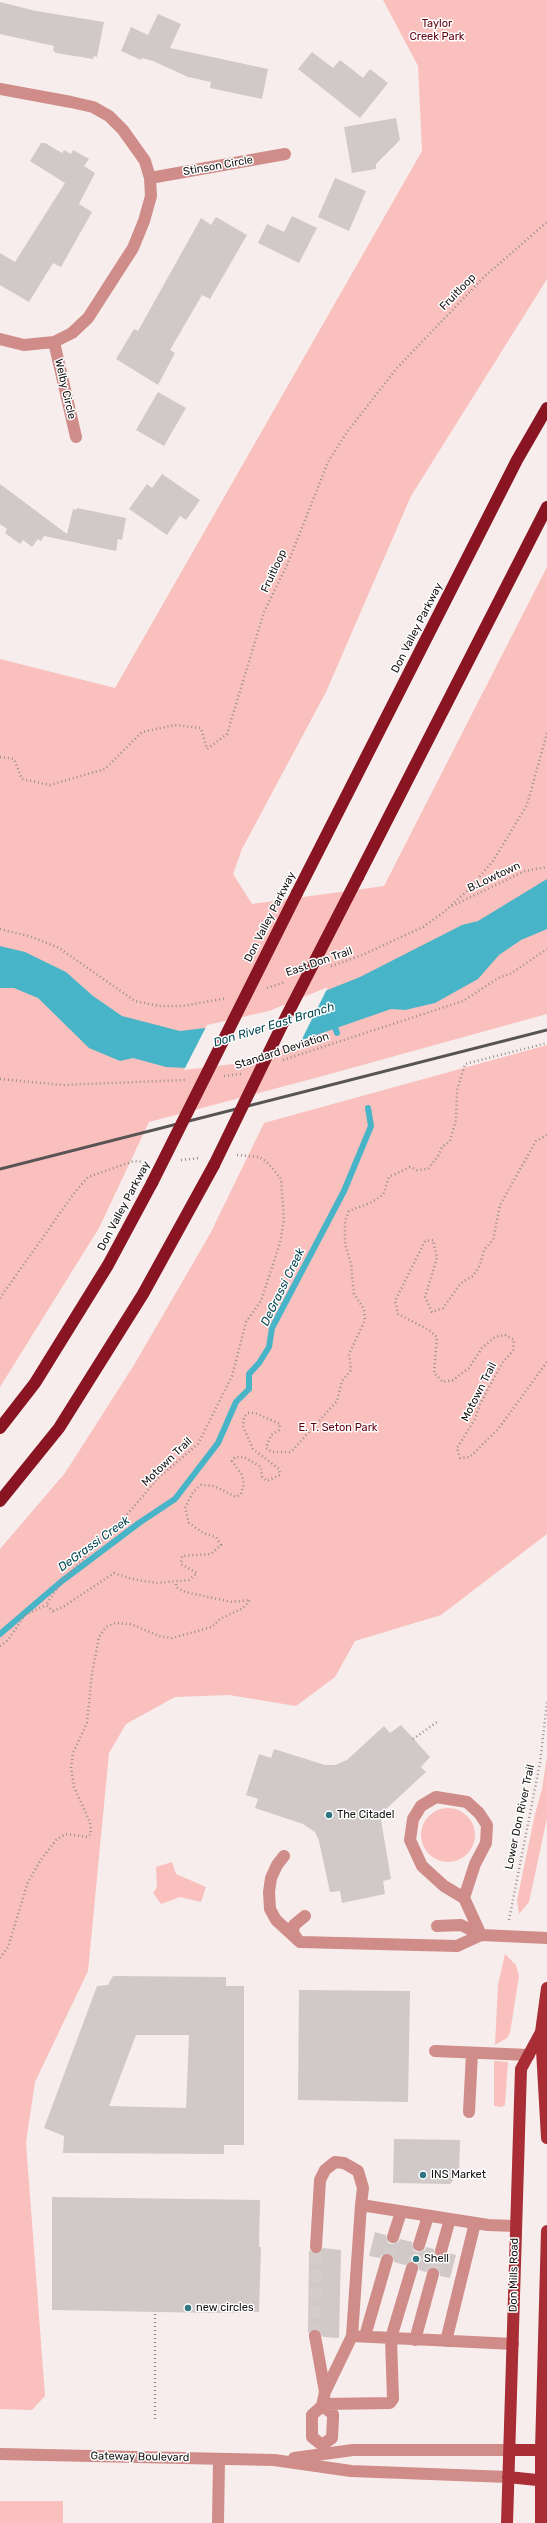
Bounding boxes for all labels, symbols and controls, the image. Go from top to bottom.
park label: Taylor Creek Park [410,17,464,43]
street label: Stinson Circle [182,153,254,179]
street label: Fruitloop [437,271,479,313]
street label: Welby Circle [52,358,78,420]
street label: Fruitloop [258,547,290,595]
street label: Don Valley Parkway [389,581,445,675]
street label: B.Lowtown [465,859,523,895]
street label: Don Valley Parkway [242,870,298,964]
street label: East Don Trail [284,944,354,980]
water label: Don River East Branch [212,1000,336,1050]
street label: Standard Deviation [233,1030,331,1072]
street label: Don Valley Parkway [95,1159,153,1253]
water label: DeGrassi Creek [258,1246,308,1328]
street label: Motown Trail [458,1360,500,1424]
park label: E. T. Seton Park [298,1421,378,1435]
street label: Motown Trail [139,1435,195,1489]
water label: DeGrassi Creek [55,1513,133,1575]
street label: Lower Don River Trail [502,1763,538,1871]
place label: The Citadel [337,1808,394,1822]
marker: The Citadel [324,1810,334,1820]
place label: INS Market [431,2168,486,2182]
marker: INS Market [418,2170,428,2180]
street label: Don Mills Road [507,2238,521,2312]
place label: Shell [424,2252,449,2266]
marker: Shell [411,2254,421,2264]
place label: new circles [196,2301,254,2315]
marker: new circles [183,2303,193,2313]
street label: Gateway Boulevard [91,2450,189,2464]

